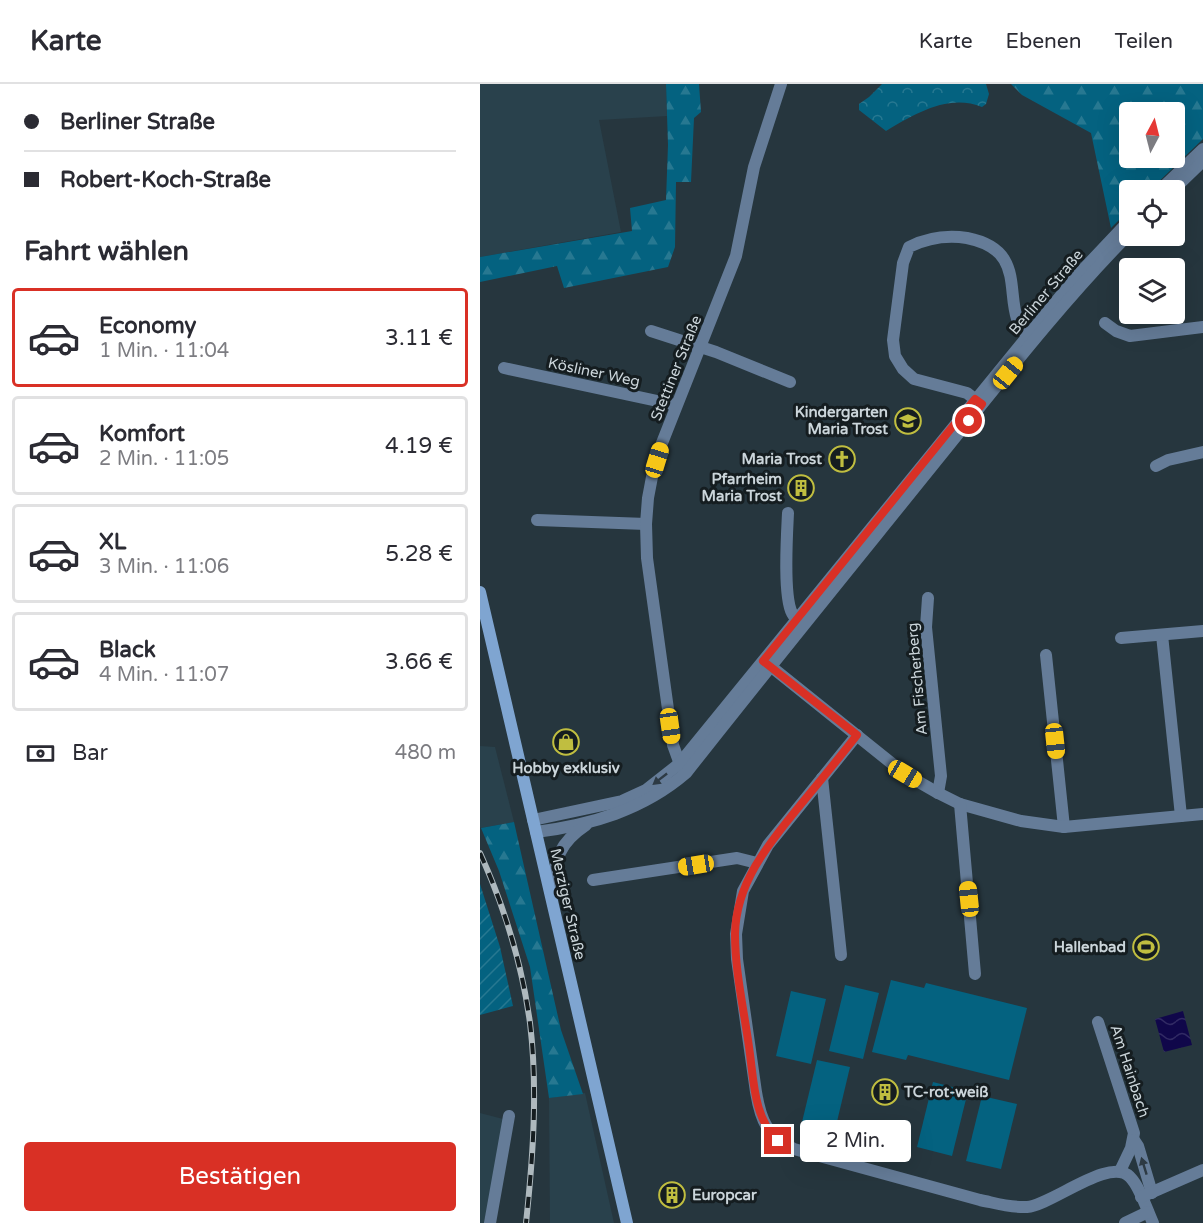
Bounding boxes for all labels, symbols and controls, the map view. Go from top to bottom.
text: Karte [30,24,102,58]
text: Karte [919,29,973,54]
text: Ebenen [1006,29,1082,54]
text: Teilen [1115,29,1173,54]
north arrow [1119,102,1185,168]
map controls [1119,102,1185,324]
text: Berliner Straße [60,109,215,135]
text: Robert-Koch-Straße [60,167,271,193]
button: locate [1119,180,1185,246]
text: Fahrt wählen [24,235,189,268]
street label: Berliner Straße [1005,246,1087,338]
button: layers [1119,258,1185,324]
icon: car [27,311,81,365]
text: Economy [99,313,196,339]
street label: Stettiner Straße [647,313,705,423]
text: 3.11 € [385,325,453,351]
text: 1 Min. · 11:04 [99,339,229,363]
street label: Kösliner Weg [546,353,642,391]
car [990,353,1026,393]
place label: Kindergarten Maria Trost [795,403,888,438]
school or university icon: Kindergarten Maria Trost [893,406,923,436]
route start [955,407,982,434]
icon: car [27,419,81,473]
text: Komfort [99,421,185,447]
text: 4.19 € [385,433,453,459]
car [643,440,671,480]
church icon: Maria Trost [827,444,857,474]
text: 2 Min. · 11:05 [99,447,229,471]
place label: Maria Trost [742,450,822,468]
place label: Pfarrheim Maria Trost [702,470,782,505]
building icon: Pfarrheim Maria Trost [786,473,816,503]
icon: car [27,527,81,581]
text: XL [99,529,126,555]
text: 5.28 € [385,541,453,567]
text: 3 Min. · 11:06 [99,555,229,579]
street label: Am Fischerberg [903,622,931,736]
icon: car [27,635,81,689]
text: Black [99,637,156,663]
text: 3.66 € [385,649,453,675]
text: 4 Min. · 11:07 [99,663,229,687]
car [659,707,681,745]
car [1044,722,1066,760]
shop icon: Hobby exklusiv [551,727,581,757]
icon: cash [24,737,57,770]
text: Bar [72,740,108,766]
text: 480 m [395,741,456,765]
car [885,757,925,791]
place label: Hobby exklusiv [512,759,620,778]
one-way arrow [652,773,668,786]
street label: Merziger Straße [546,847,590,961]
car [677,853,715,877]
car [958,880,980,918]
sports icon: Hallenbad [1131,932,1161,962]
place label: Hallenbad [1054,938,1126,956]
street label: Am Hainbach [1107,1022,1153,1120]
building icon: TC-rot-weiß [870,1077,900,1107]
place label: TC-rot-weiß [903,1083,988,1101]
callout: 2 Min. [799,1120,910,1162]
route end [764,1127,791,1154]
text: 2 Min. [826,1129,885,1153]
button: Bestätigen [24,1142,456,1211]
one-way arrow [1139,1157,1148,1175]
building icon: Europcar [657,1180,687,1210]
place label: Europcar [692,1186,757,1205]

